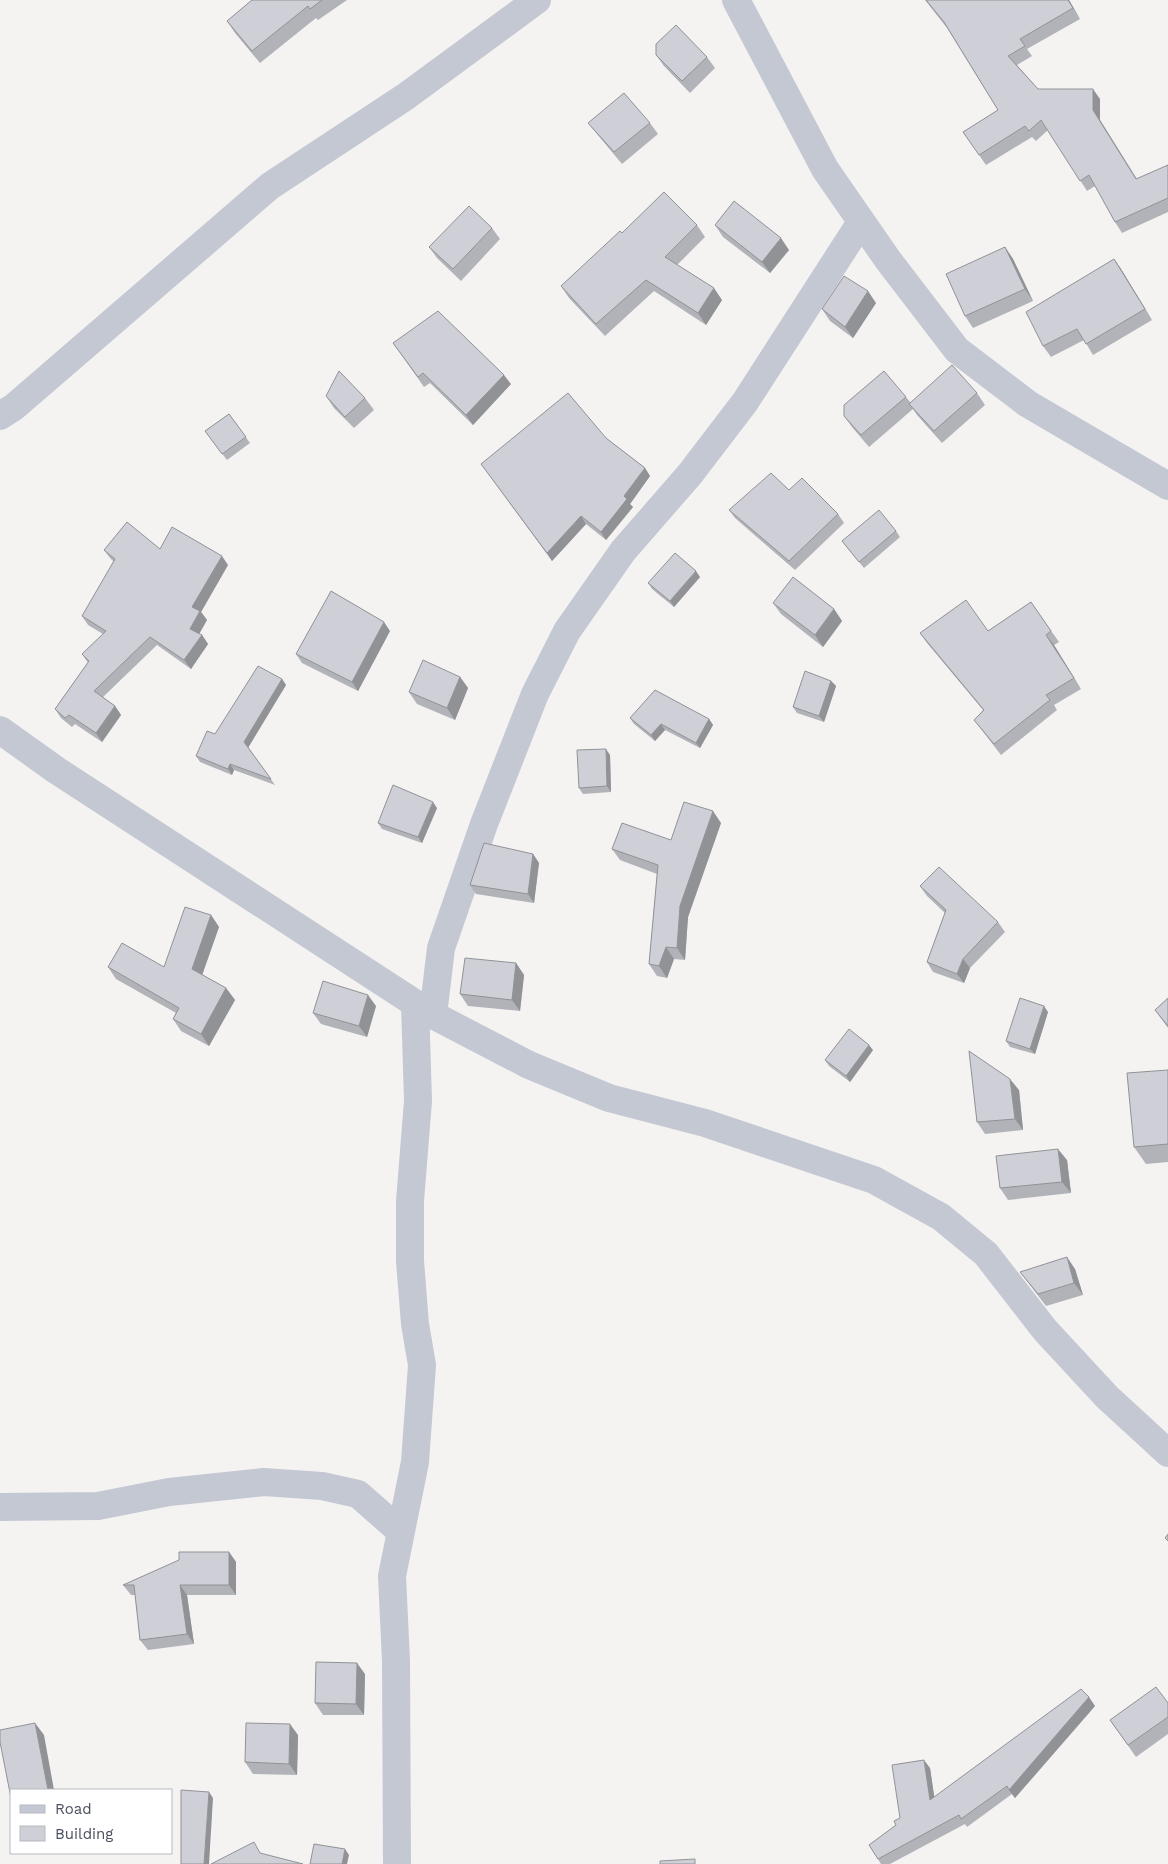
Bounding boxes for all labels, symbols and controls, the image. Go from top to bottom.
legend [10,1789,172,1854]
text: Road [55,1800,92,1818]
text: Building [55,1825,113,1843]

